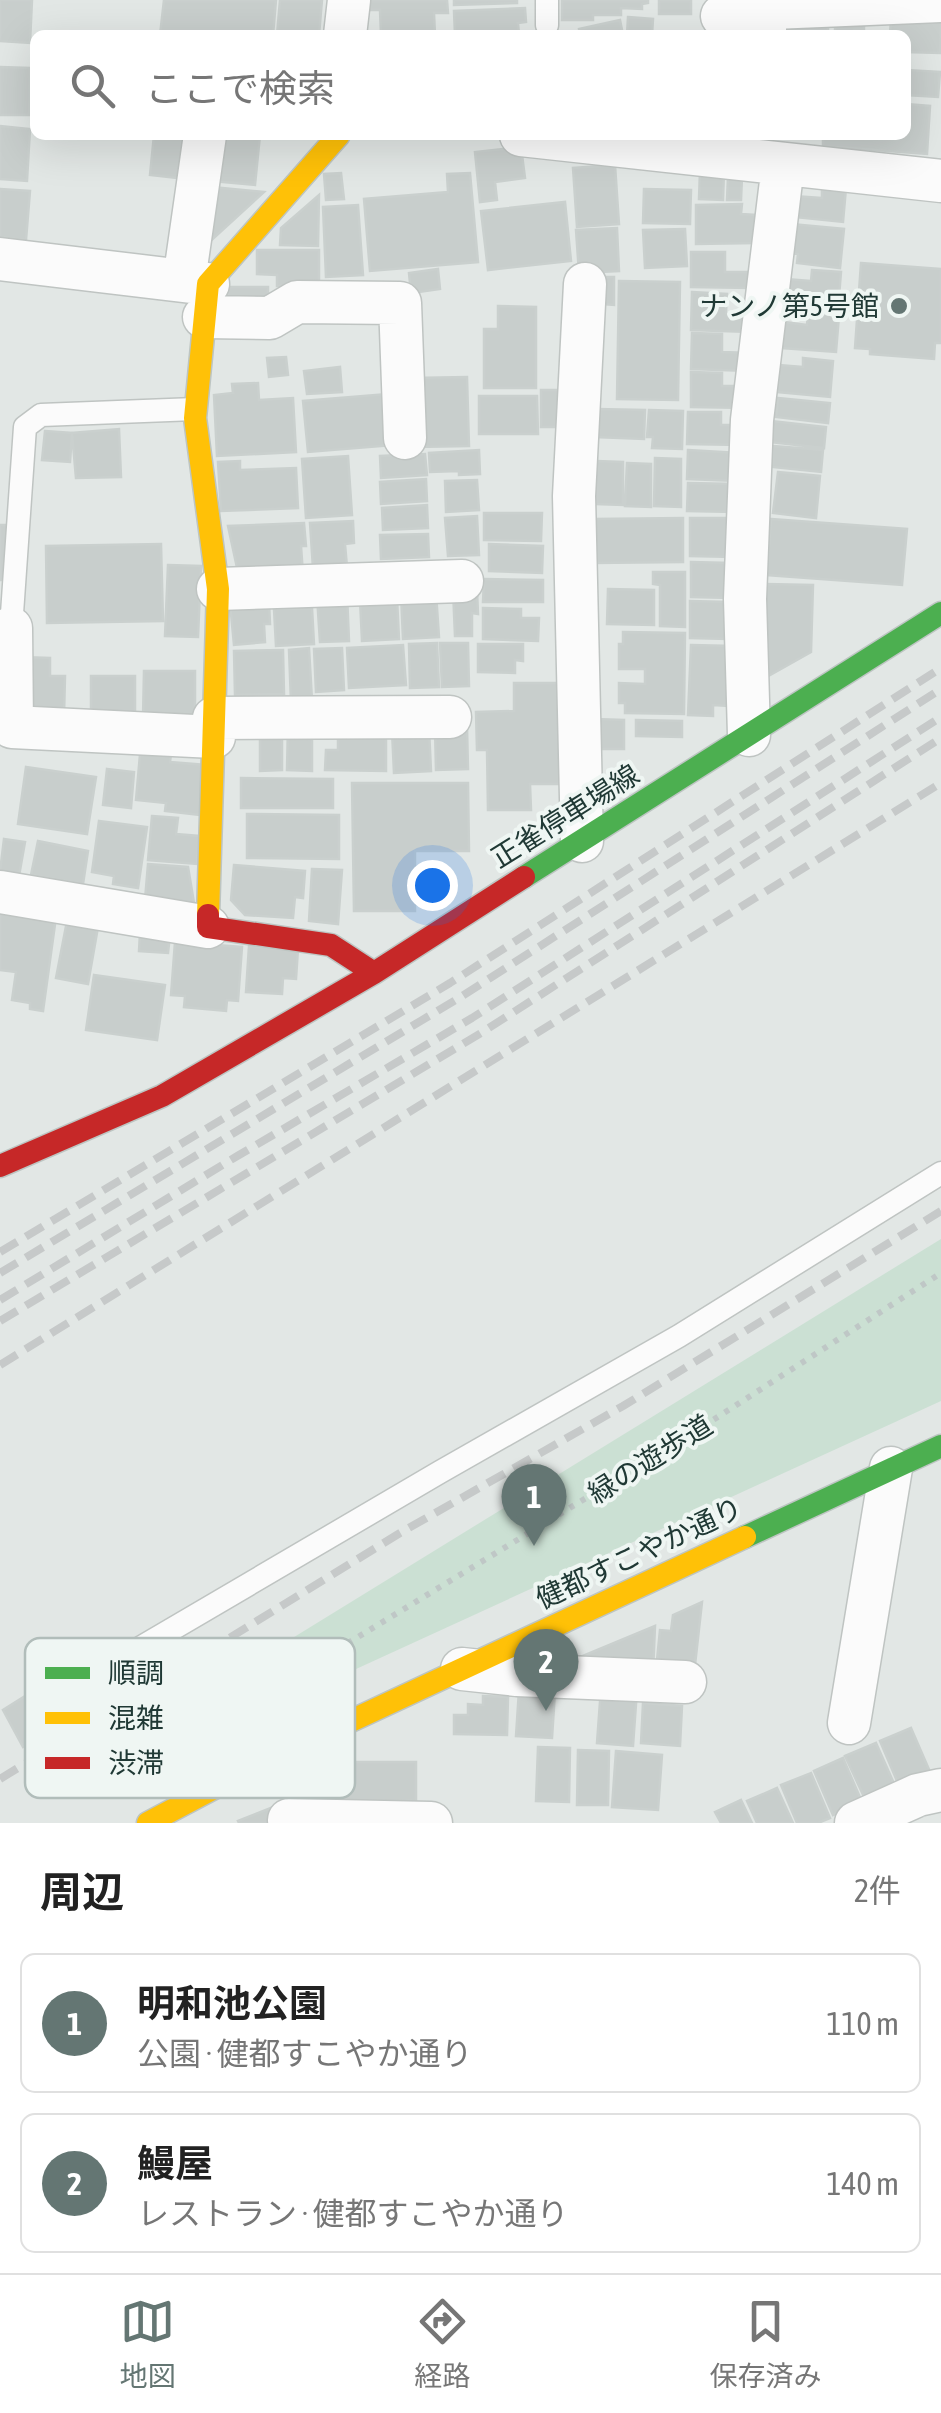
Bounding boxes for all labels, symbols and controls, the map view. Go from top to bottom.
search box [30,30,911,140]
icon: search [65,58,120,113]
text: ここで検索 [145,67,335,110]
place label: ナンノ第5号館 [699,290,879,322]
marker: ナンノ第5号館 [888,295,910,317]
street label: 正雀停車場線 [485,758,645,874]
your location [407,860,458,911]
street label: 緑の遊歩道 [582,1408,718,1510]
pin: 1 [502,1464,566,1546]
street label: 健都すこやか通り [531,1491,747,1615]
pin: 2 [514,1628,578,1711]
legend [25,1638,355,1798]
text: 順調 [108,1657,164,1689]
text: 混雑 [108,1702,164,1734]
text: 渋滞 [108,1747,164,1779]
text: 周辺 [40,1868,124,1916]
text: 2件 [854,1872,901,1909]
text: 明和池公園 [137,1982,327,2025]
text: 1 [67,2005,82,2042]
text: 110 m [826,2005,899,2042]
text: 公園 · 健都すこやか通り [137,2035,473,2072]
text: 鰻屋 [137,2142,213,2185]
text: 2 [67,2165,82,2202]
text: 140 m [826,2165,899,2202]
text: レストラン · 健都すこやか通り [137,2195,569,2232]
tab: 地図 [119,2294,176,2394]
tab: 経路 [414,2294,471,2394]
tab: 保存済み [709,2294,822,2394]

